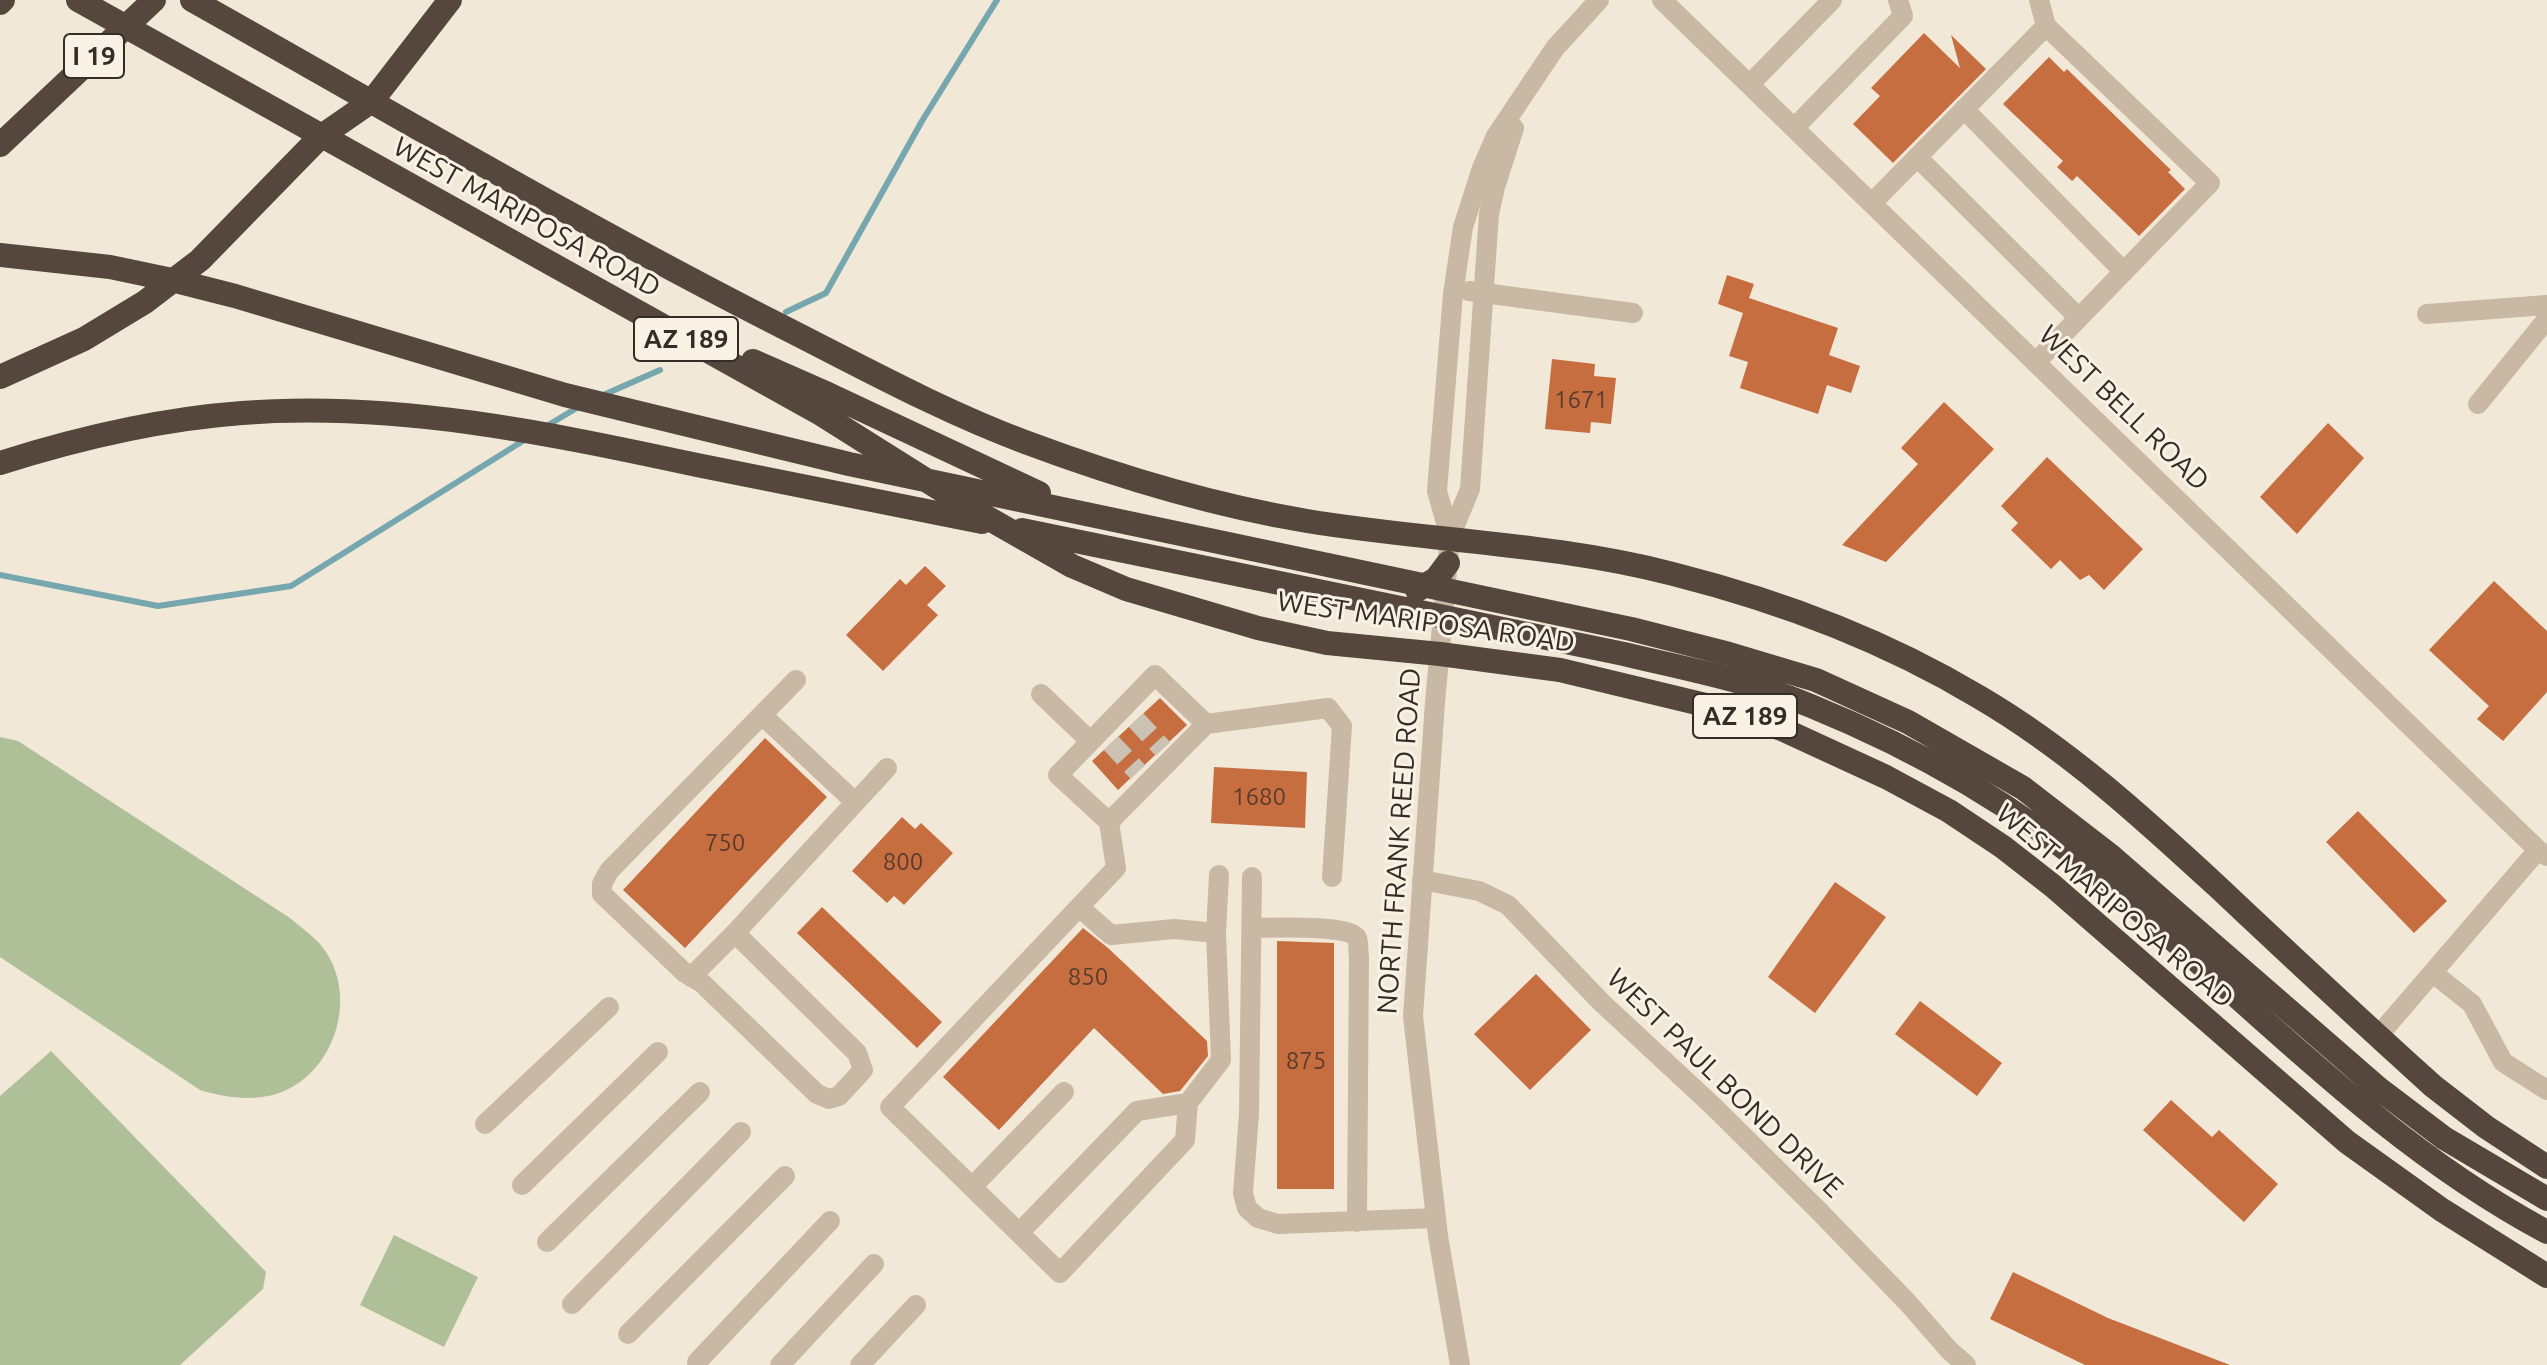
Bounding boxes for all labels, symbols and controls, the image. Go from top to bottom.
road number: I 19 [64,34,124,78]
street label: WEST MARIPOSA ROAD [388,130,666,304]
road number: AZ 189 [634,317,738,361]
street label: WEST BELL ROAD [2032,318,2216,498]
house number: 1671 [1554,386,1608,414]
street label: WEST MARIPOSA ROAD [1275,584,1577,660]
street label: NORTH FRANK REED ROAD [1370,667,1428,1015]
road number: AZ 189 [1693,694,1797,738]
house number: 1680 [1232,783,1286,811]
street label: WEST MARIPOSA ROAD [1989,797,2241,1015]
house number: 750 [705,829,745,857]
house number: 800 [883,848,923,876]
street label: WEST PAUL BOND DRIVE [1600,961,1850,1205]
house number: 850 [1068,963,1108,991]
house number: 875 [1286,1047,1326,1075]

